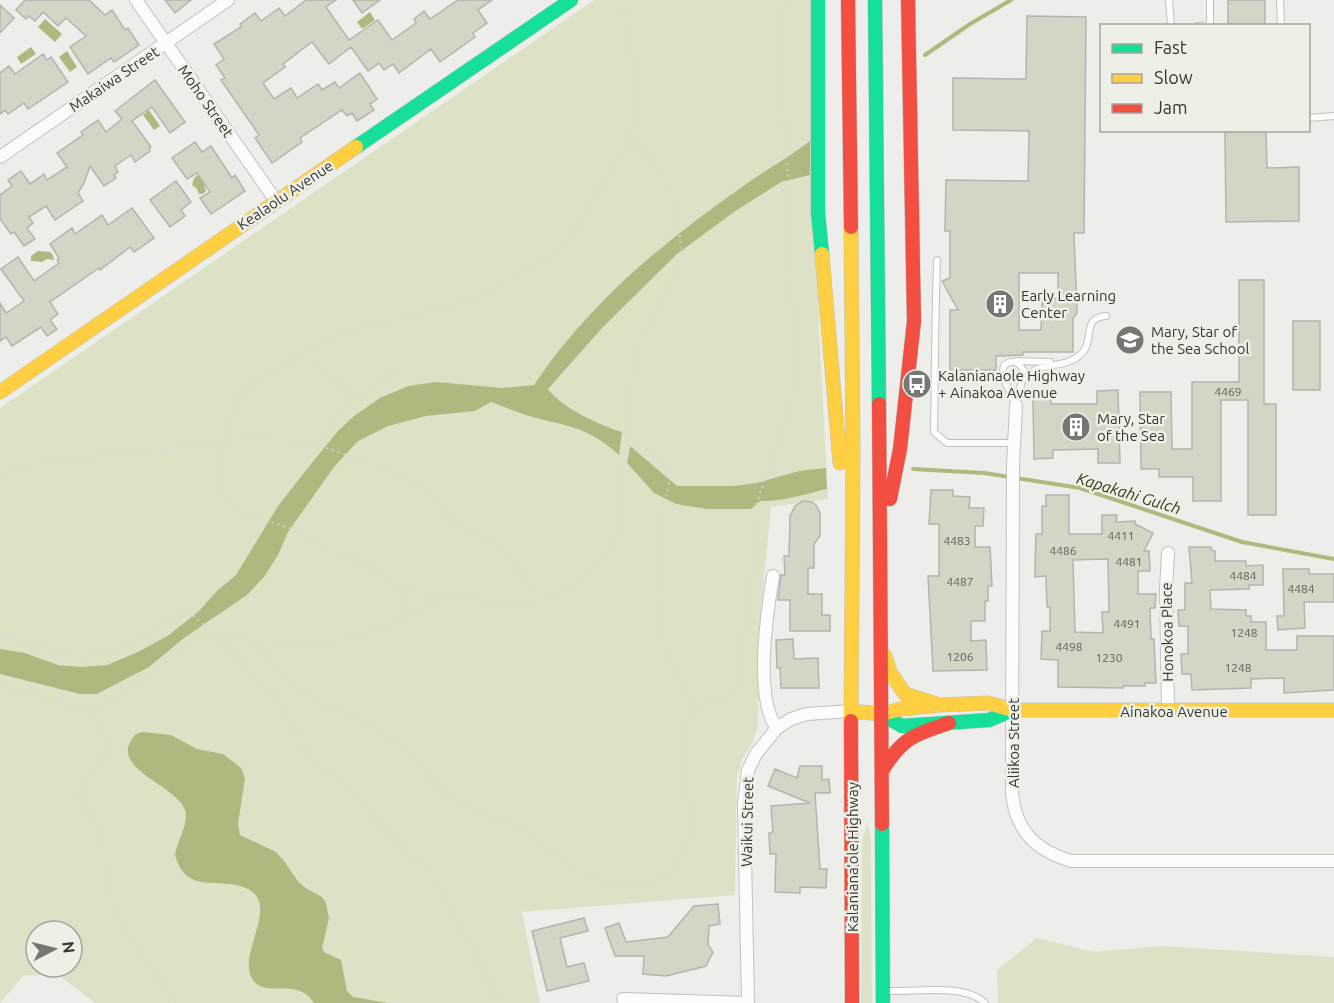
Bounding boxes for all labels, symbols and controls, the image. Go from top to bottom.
legend [1100,24,1310,132]
text: Fast [1154,37,1187,57]
street label: Makaiwa Street [66,43,162,115]
street label: Moho Street [175,62,237,141]
text: Slow [1154,67,1193,87]
text: Jam [1154,97,1188,117]
street label: Kealaolu Avenue [234,157,336,233]
place label: Early Learning Center [1021,287,1116,321]
building icon: Early Learning Center [984,288,1016,320]
place label: Mary, Star of the Sea School [1151,323,1249,357]
school or university icon: Mary, Star of the Sea School [1114,324,1146,356]
place label: Kalanianaole Highway + Ainakoa Avenue [938,367,1085,401]
bus stop icon: Kalanianaole Highway + Ainakoa Avenue [901,368,933,400]
house number: 4469 [1214,385,1242,398]
place label: Mary, Star of the Sea [1097,410,1165,444]
building icon: Mary, Star of the Sea [1060,411,1092,443]
water label: Kapakahi Gulch [1075,469,1183,517]
house number: 4411 [1107,529,1135,542]
house number: 4483 [943,534,971,547]
house number: 4486 [1049,544,1077,557]
house number: 4481 [1115,555,1143,568]
house number: 4484 [1229,569,1257,582]
house number: 4487 [946,575,974,588]
street label: Honokoa Place [1158,582,1176,682]
house number: 4484 [1287,582,1315,595]
house number: 4491 [1113,617,1141,630]
house number: 1248 [1230,626,1258,639]
house number: 4498 [1055,640,1083,653]
house number: 1206 [946,650,974,663]
house number: 1230 [1095,651,1123,664]
house number: 1248 [1224,661,1252,674]
street label: Aliikoa Street [1005,698,1022,788]
street label: Ainakoa Avenue [1120,703,1228,720]
street label: Waikui Street [738,777,756,867]
street label: Kalaniana’ole Highway [844,782,861,932]
north arrow [24,919,84,979]
text: N [59,940,79,954]

